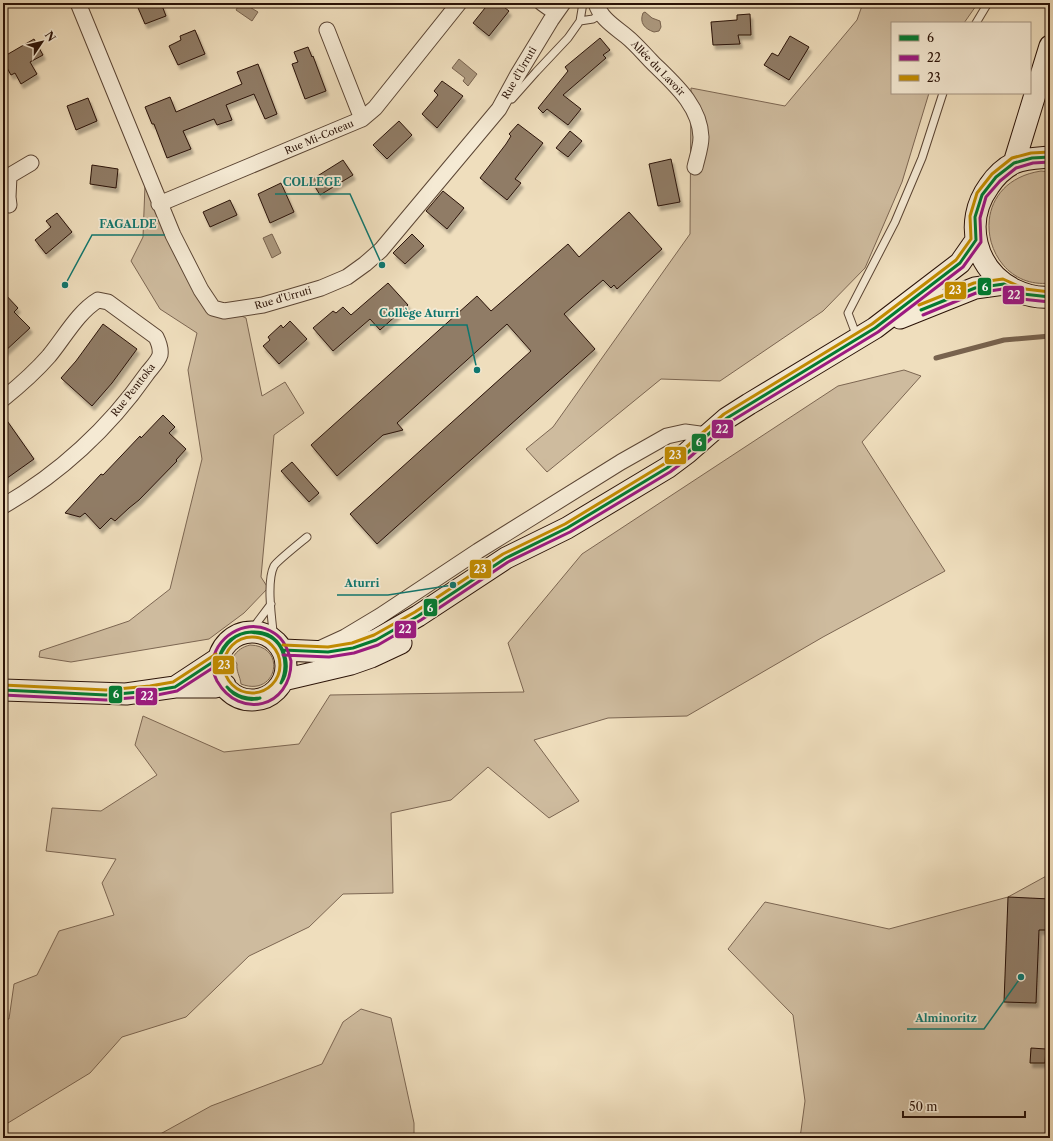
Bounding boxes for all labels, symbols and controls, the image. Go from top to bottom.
north arrow [22,22,62,62]
legend [891,22,1031,94]
text: N [42,28,59,45]
text: 6 [927,30,934,45]
street label: Allée du Lavoir [628,37,688,99]
street label: Rue d'Urruti [499,44,539,102]
text: 22 [927,50,941,65]
text: 23 [927,70,941,85]
street label: Rue Mi-Coteau [282,117,356,157]
callout: COLLEGE [275,171,350,194]
text: COLLEGE [283,175,341,189]
callout: FAGALDE [92,212,165,235]
text: FAGALDE [99,217,157,231]
line badge: 6 [977,277,992,296]
text: 6 [982,280,989,294]
line badge: 23 [944,281,967,300]
text: 23 [949,283,961,297]
street label: Rue d'Urruti [253,284,313,312]
line badge: 22 [1002,285,1025,305]
text: 22 [1008,288,1021,302]
callout: Collège Aturri [370,302,467,325]
text: Collège Aturri [379,306,459,320]
street label: Rue Penttoka [108,360,158,419]
line badge: 22 [711,419,734,439]
text: 22 [716,422,729,436]
line badge: 6 [691,433,707,452]
text: 6 [696,435,703,449]
line badge: 23 [664,446,687,465]
text: 23 [669,448,681,462]
line badge: 23 [469,559,492,579]
text: 23 [474,562,486,576]
callout: Aturri [337,572,388,595]
text: Aturri [344,576,379,590]
line badge: 6 [423,598,438,617]
text: 6 [427,601,434,615]
line badge: 22 [394,620,417,639]
text: 22 [399,622,412,636]
line badge: 23 [212,655,235,675]
text: 23 [218,658,230,672]
line badge: 6 [108,685,123,704]
text: 6 [113,687,120,701]
line badge: 22 [135,687,158,706]
text: 22 [141,689,154,703]
callout: Alminoritz [907,1006,984,1029]
text: Alminoritz [914,1011,977,1025]
scale bar [903,1093,1025,1119]
text: 50 m [909,1099,938,1114]

